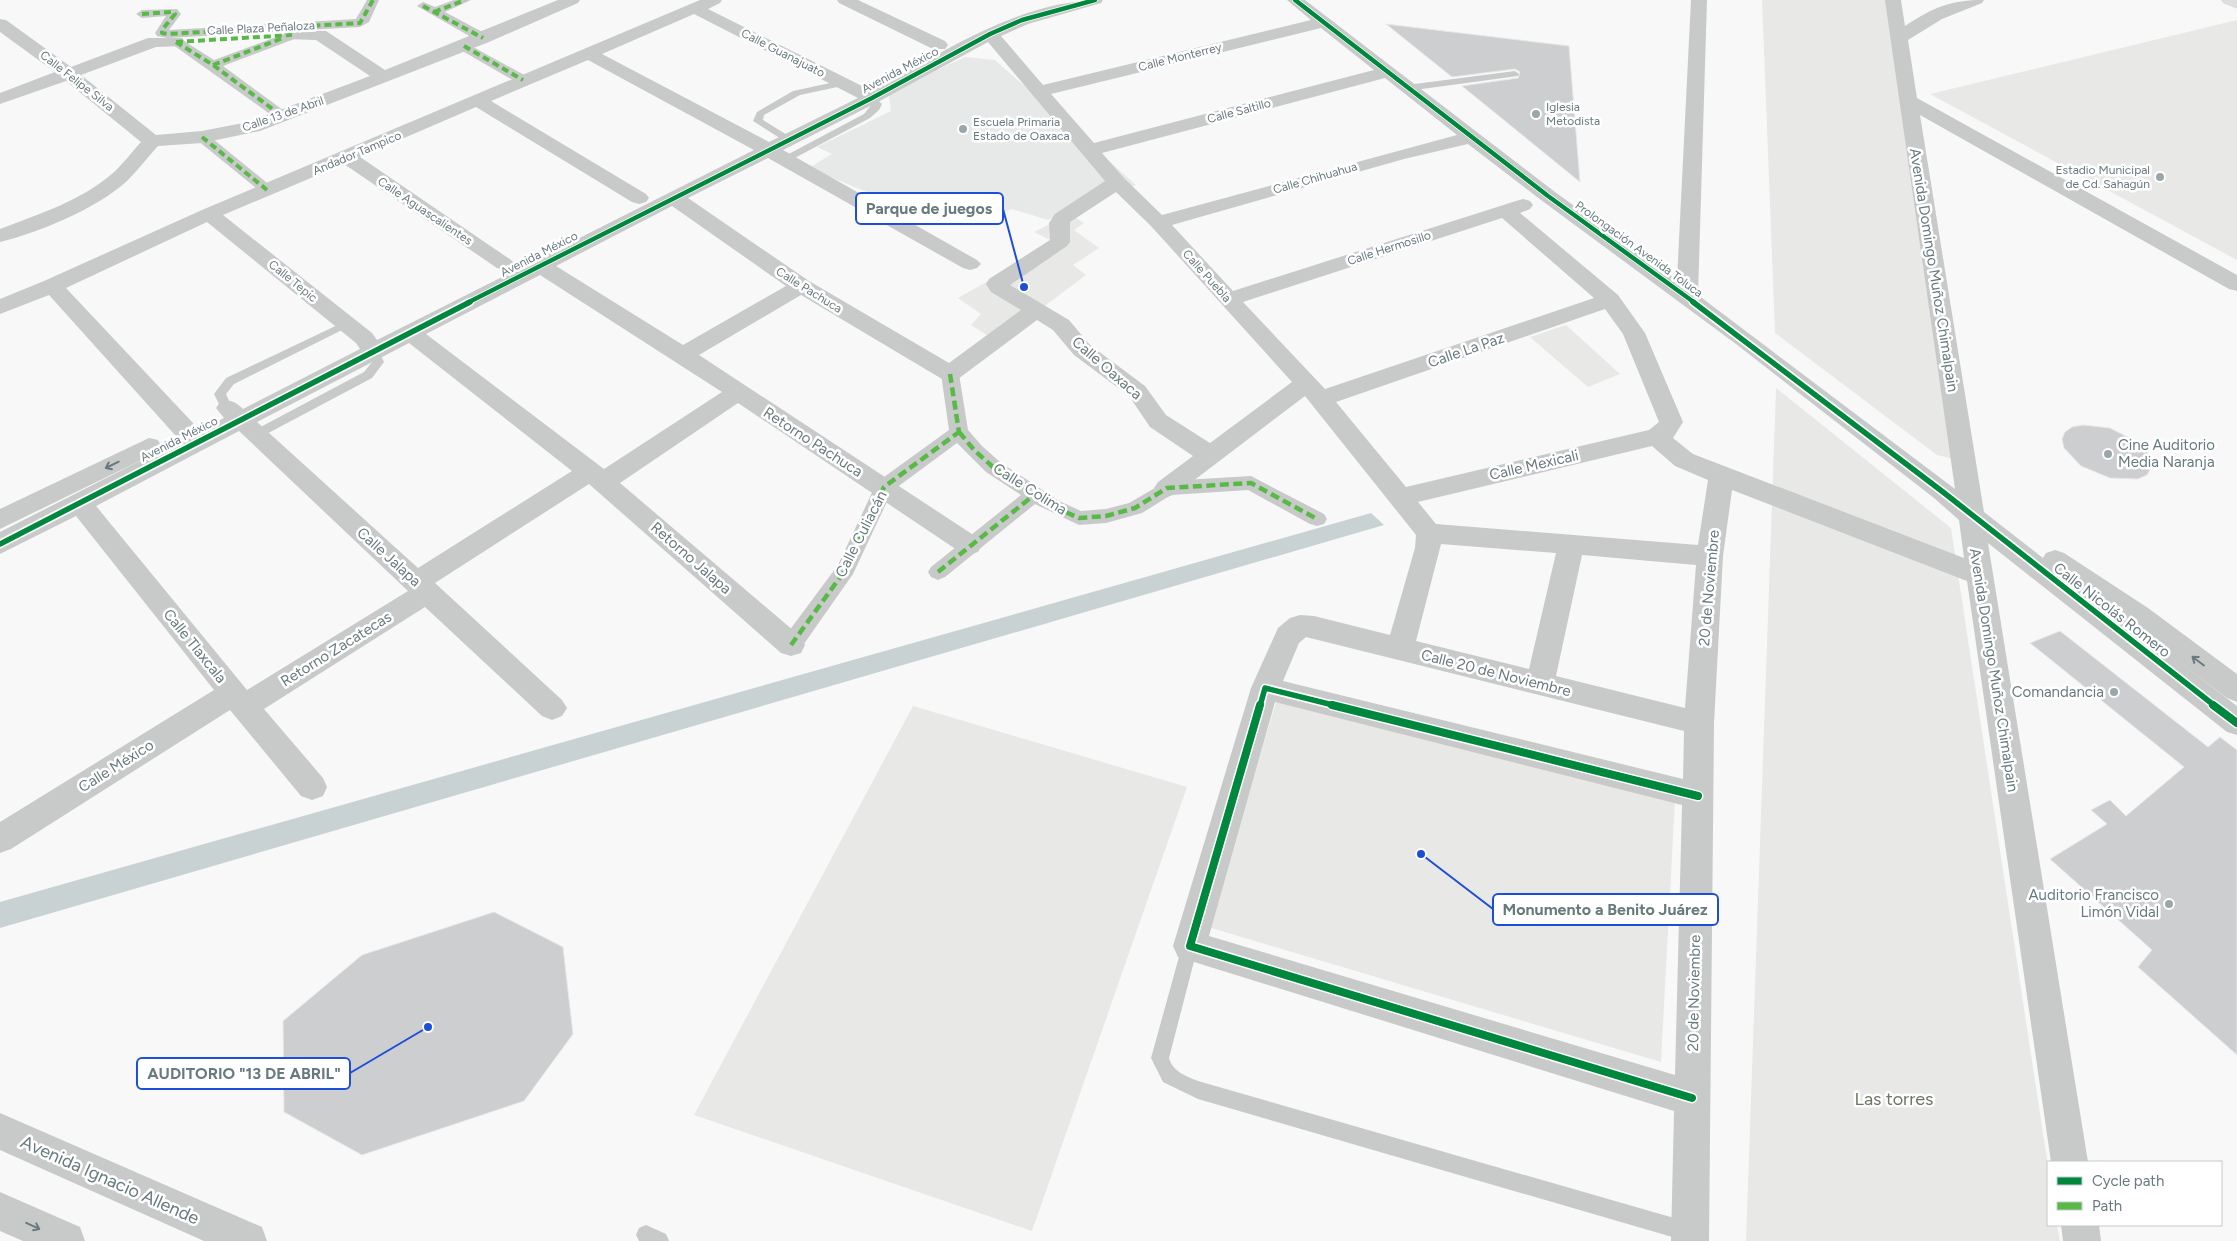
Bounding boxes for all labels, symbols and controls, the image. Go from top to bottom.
street label: Calle Plaza Peñaloza [207,18,315,38]
street label: Calle Guanajuato [739,26,827,80]
street label: Calle Monterrey [1137,40,1224,74]
street label: Avenida México [859,44,941,96]
street label: Calle Felipe Silva [37,48,117,114]
street label: Calle 13 de Abril [240,94,326,134]
street label: Calle Saltillo [1206,96,1272,126]
place label: Iglesia Metodista [1546,100,1600,128]
marker: Iglesia Metodista [1530,108,1542,120]
place label: Escuela Primaria Estado de Oaxaca [973,115,1070,143]
marker: Escuela Primaria Estado de Oaxaca [957,123,969,135]
street label: Andador Tampico [311,128,403,178]
street label: Avenida Domingo Muñoz Chimalpain [1906,147,1962,393]
street label: Calle Chihuahua [1271,159,1359,197]
place label: Estadio Municipal de Cd. Sahagún [2055,163,2150,191]
marker: Estadio Municipal de Cd. Sahagún [2154,171,2166,183]
street label: Calle Aguascalientes [375,174,475,248]
callout: Parque de juegos [856,193,1003,224]
street label: Prolongación Avenida Toluca [1572,198,1706,300]
text: Parque de juegos [866,199,993,218]
street label: Avenida México [498,228,580,279]
street label: Calle Hermosillo [1345,228,1433,268]
street label: Calle Puebla [1180,247,1234,305]
street label: Calle Tepic [266,257,320,305]
street label: Calle Pachuca [773,264,845,316]
street label: Calle La Paz [1425,329,1507,371]
street label: Calle Oaxaca [1068,333,1146,403]
street label: Retorno Pachuca [760,403,866,481]
street label: Avenida México [138,413,220,464]
place label: Cine Auditorio Media Naranja [2118,436,2215,471]
street label: Calle Mexicali [1488,446,1580,484]
marker: Cine Auditorio Media Naranja [2102,448,2114,460]
street label: Calle Colima [990,459,1070,519]
one-way arrow [105,460,120,470]
street label: Calle Culiacán [831,488,891,580]
street label: Retorno Jalapa [647,518,735,598]
street label: Calle Jalapa [353,524,425,590]
street label: 20 de Noviembre [1695,529,1723,647]
street label: Avenida Domingo Muñoz Chimalpain [1966,547,2022,793]
street label: Calle Nicolás Romero [2050,559,2174,661]
street label: Calle Tlaxcala [160,605,230,687]
street label: Retorno Zacatecas [277,608,395,690]
street label: Calle 20 de Noviembre [1419,646,1573,700]
one-way arrow [2192,655,2205,666]
place label: Comandancia [2012,683,2104,701]
marker: Comandancia [2108,686,2120,698]
street label: Calle México [75,736,157,796]
place label: Auditorio Francisco Limón Vidal [2028,886,2159,921]
callout: Monumento a Benito Juárez [1493,894,1718,925]
marker: Auditorio Francisco Limón Vidal [2163,898,2175,910]
text: Monumento a Benito Juárez [1502,900,1708,919]
street label: 20 de Noviembre [1684,934,1704,1052]
callout: AUDITORIO "13 DE ABRIL" [137,1058,350,1089]
text: AUDITORIO "13 DE ABRIL" [147,1064,341,1083]
park label: Las torres [1855,1088,1933,1110]
street label: Avenida Ignacio Allende [17,1131,203,1229]
legend [2047,1161,2222,1226]
text: Cycle path [2092,1172,2164,1190]
text: Path [2092,1197,2122,1215]
one-way arrow [25,1222,40,1231]

